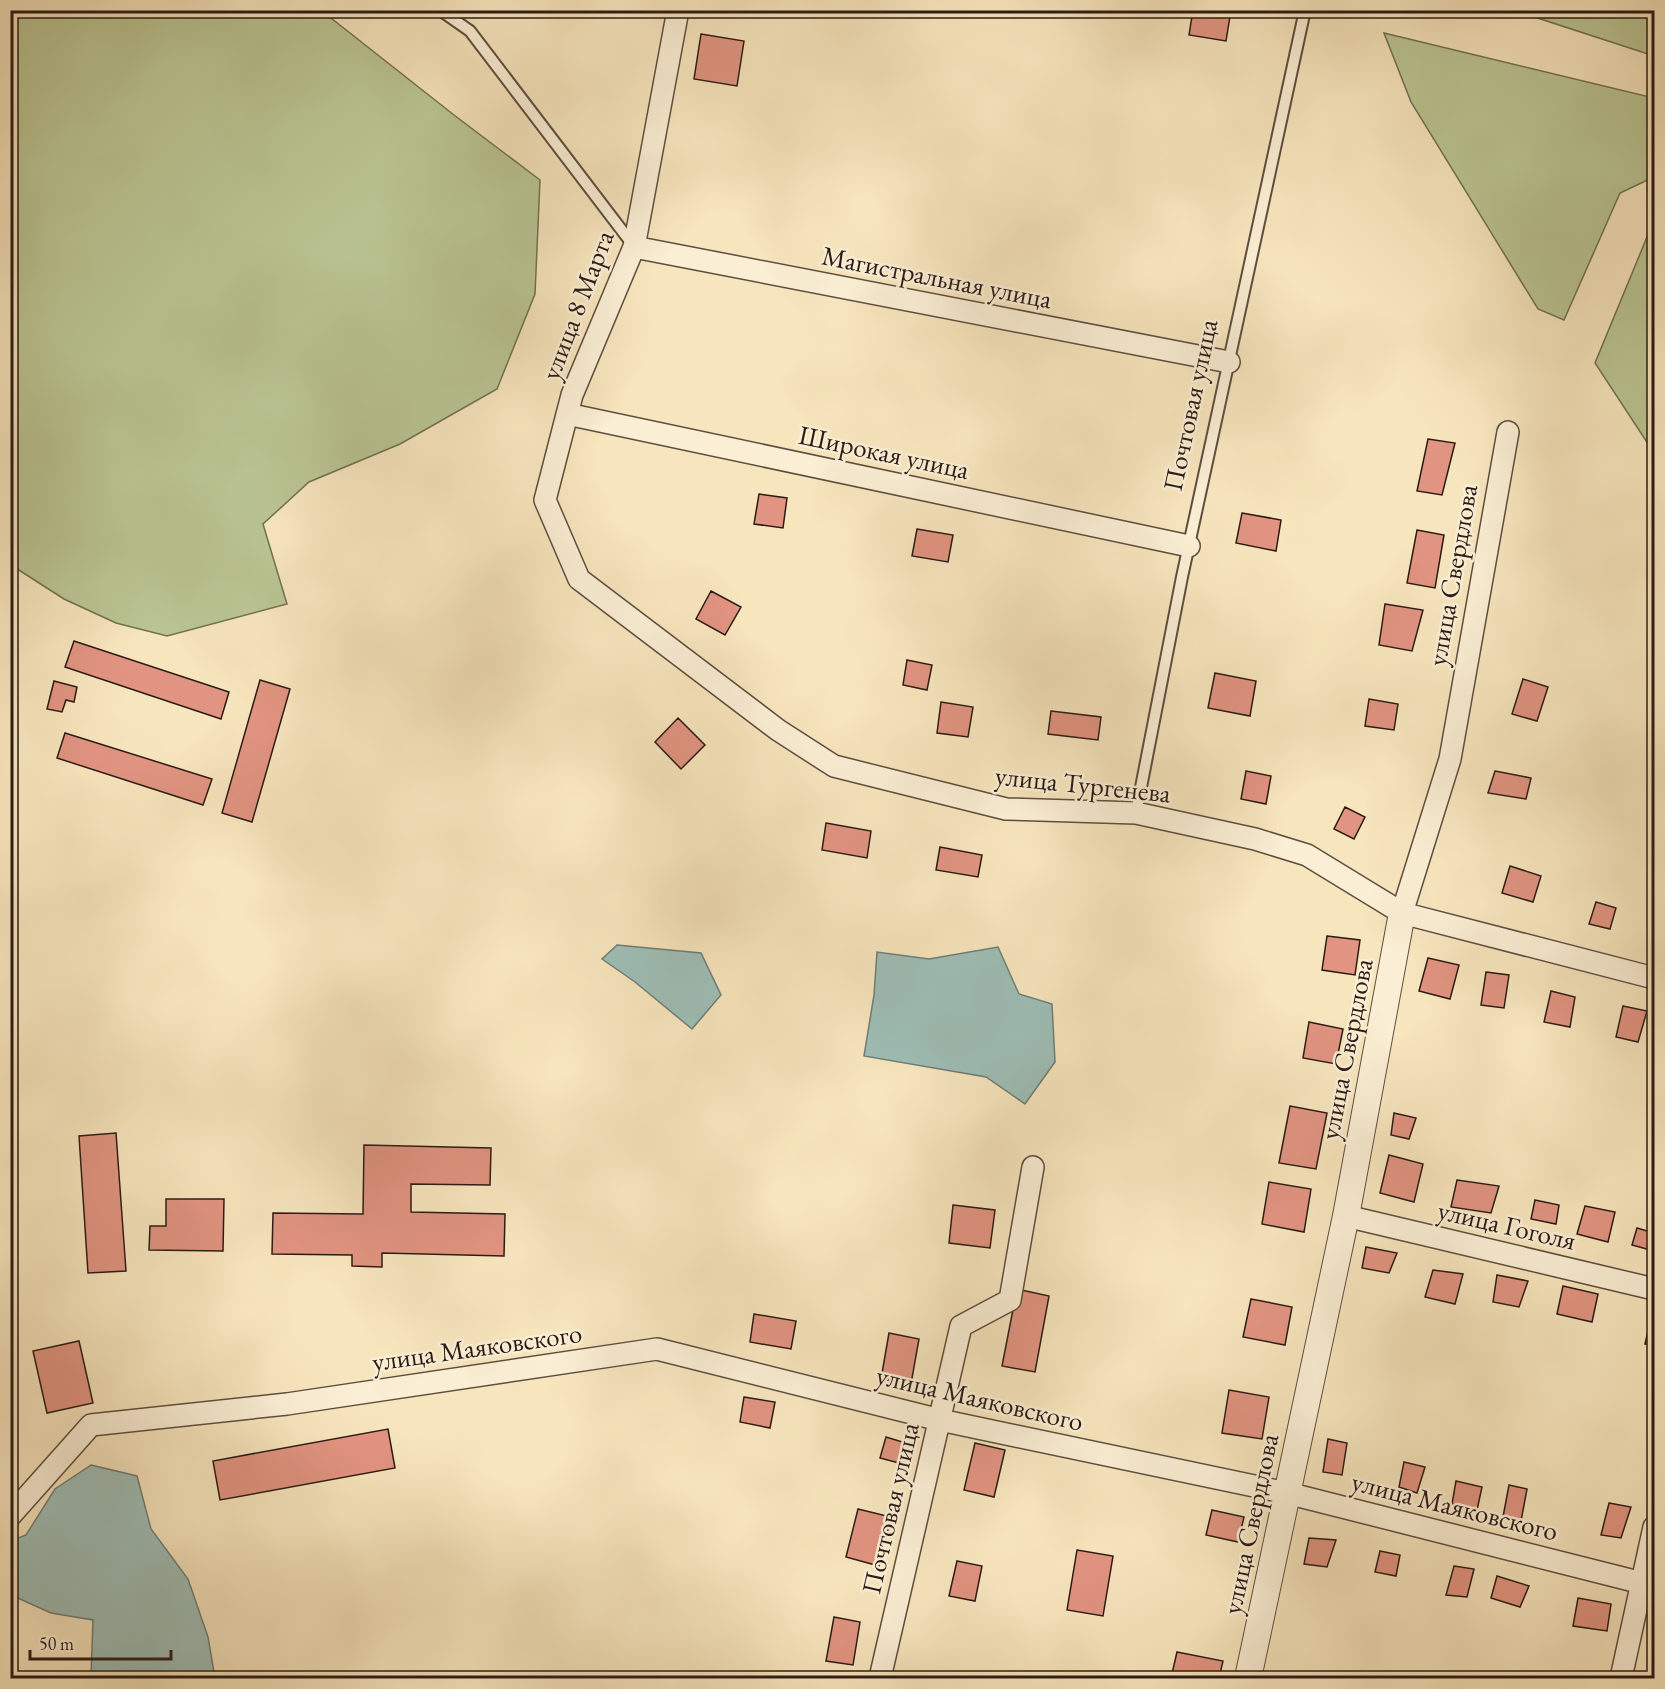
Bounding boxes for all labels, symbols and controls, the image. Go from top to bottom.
street label: улица 8 Марта [532,225,622,385]
street label: Магистральная улица [819,238,1055,317]
street label: Почтовая улица [1155,316,1225,494]
street label: Широкая улица [796,417,973,487]
street label: улица Свердлова [1419,481,1485,669]
street label: улица Тургенева [993,757,1173,811]
street label: улица Свердлова [1311,955,1381,1143]
street label: улица Гоголя [1435,1192,1579,1258]
street label: улица Маяковского [370,1315,584,1379]
street label: улица Маяковского [873,1357,1087,1439]
street label: Почтовая улица [853,1419,927,1597]
street label: улица Свердлова [1214,1430,1286,1618]
street label: улица Маяковского [1348,1463,1562,1549]
scale bar [30,1623,171,1661]
text: 50 m [39,1632,74,1655]

